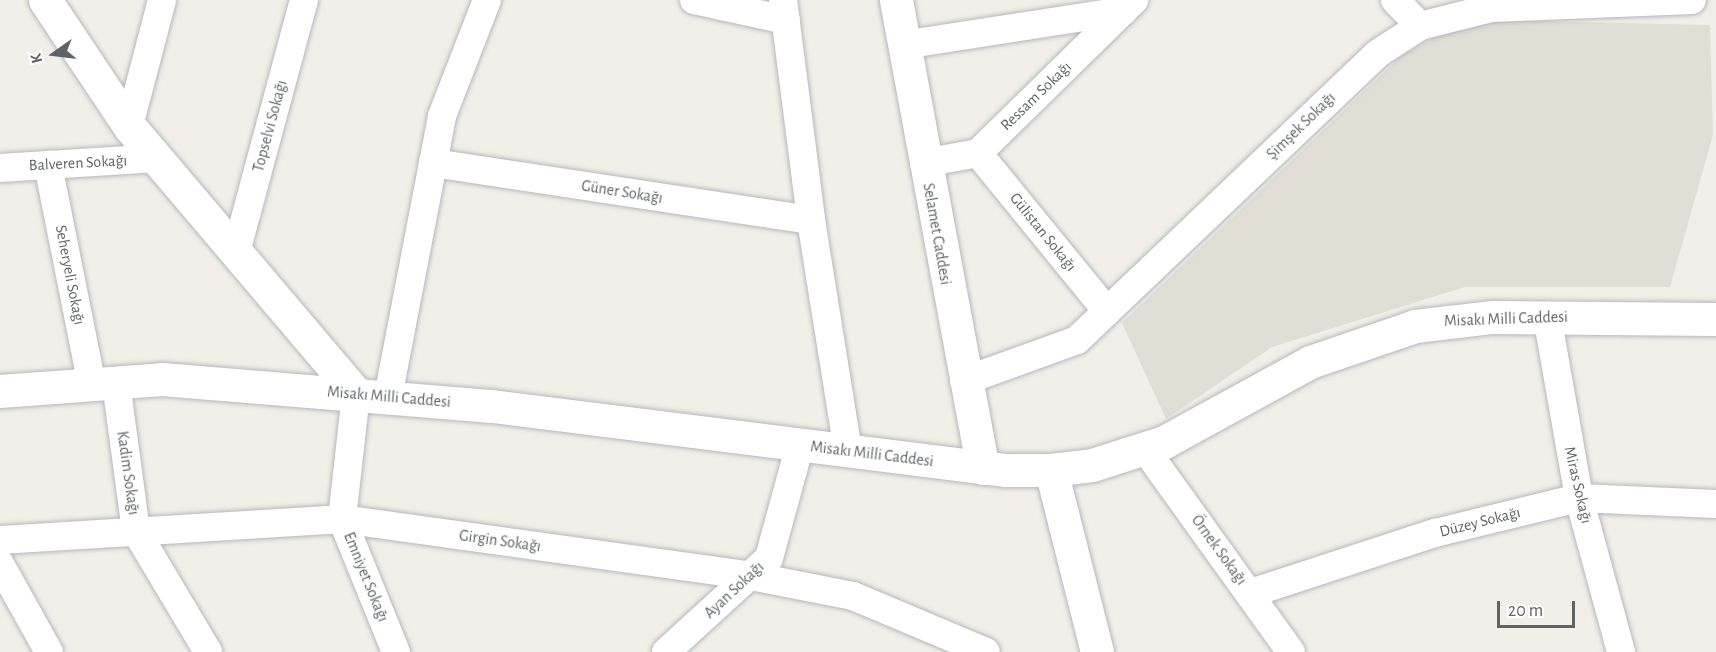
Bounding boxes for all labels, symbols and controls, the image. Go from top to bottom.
north arrow [24,24,84,84]
text: K [28,52,45,65]
street label: Ressam Sokağı [996,57,1076,135]
street label: Topselvi Sokağı [249,78,291,174]
street label: Şimşek Sokağı [1262,88,1340,164]
street label: Balveren Sokağı [28,151,128,175]
street label: Güner Sokağı [580,176,664,208]
street label: Selamet Caddesi [919,182,955,286]
street label: Gülistan Sokağı [1005,189,1081,275]
street label: Seheryeli Sokağı [51,223,89,327]
street label: Misakı Milli Caddesi [1444,307,1568,331]
street label: Misakı Milli Caddesi [326,382,452,412]
street label: Kadim Sokağı [113,430,143,516]
street label: Misakı Milli Caddesi [809,437,935,471]
street label: Miras Sokağı [1560,445,1596,525]
street label: Düzey Sokağı [1437,503,1523,541]
street label: Örnek Sokağı [1187,511,1251,589]
street label: Girgin Sokağı [458,526,542,556]
street label: Emniyet Sokağı [339,529,393,625]
street label: Ayan Sokağı [700,557,768,623]
scale bar [1500,589,1578,627]
text: 20 m [1508,602,1543,620]

